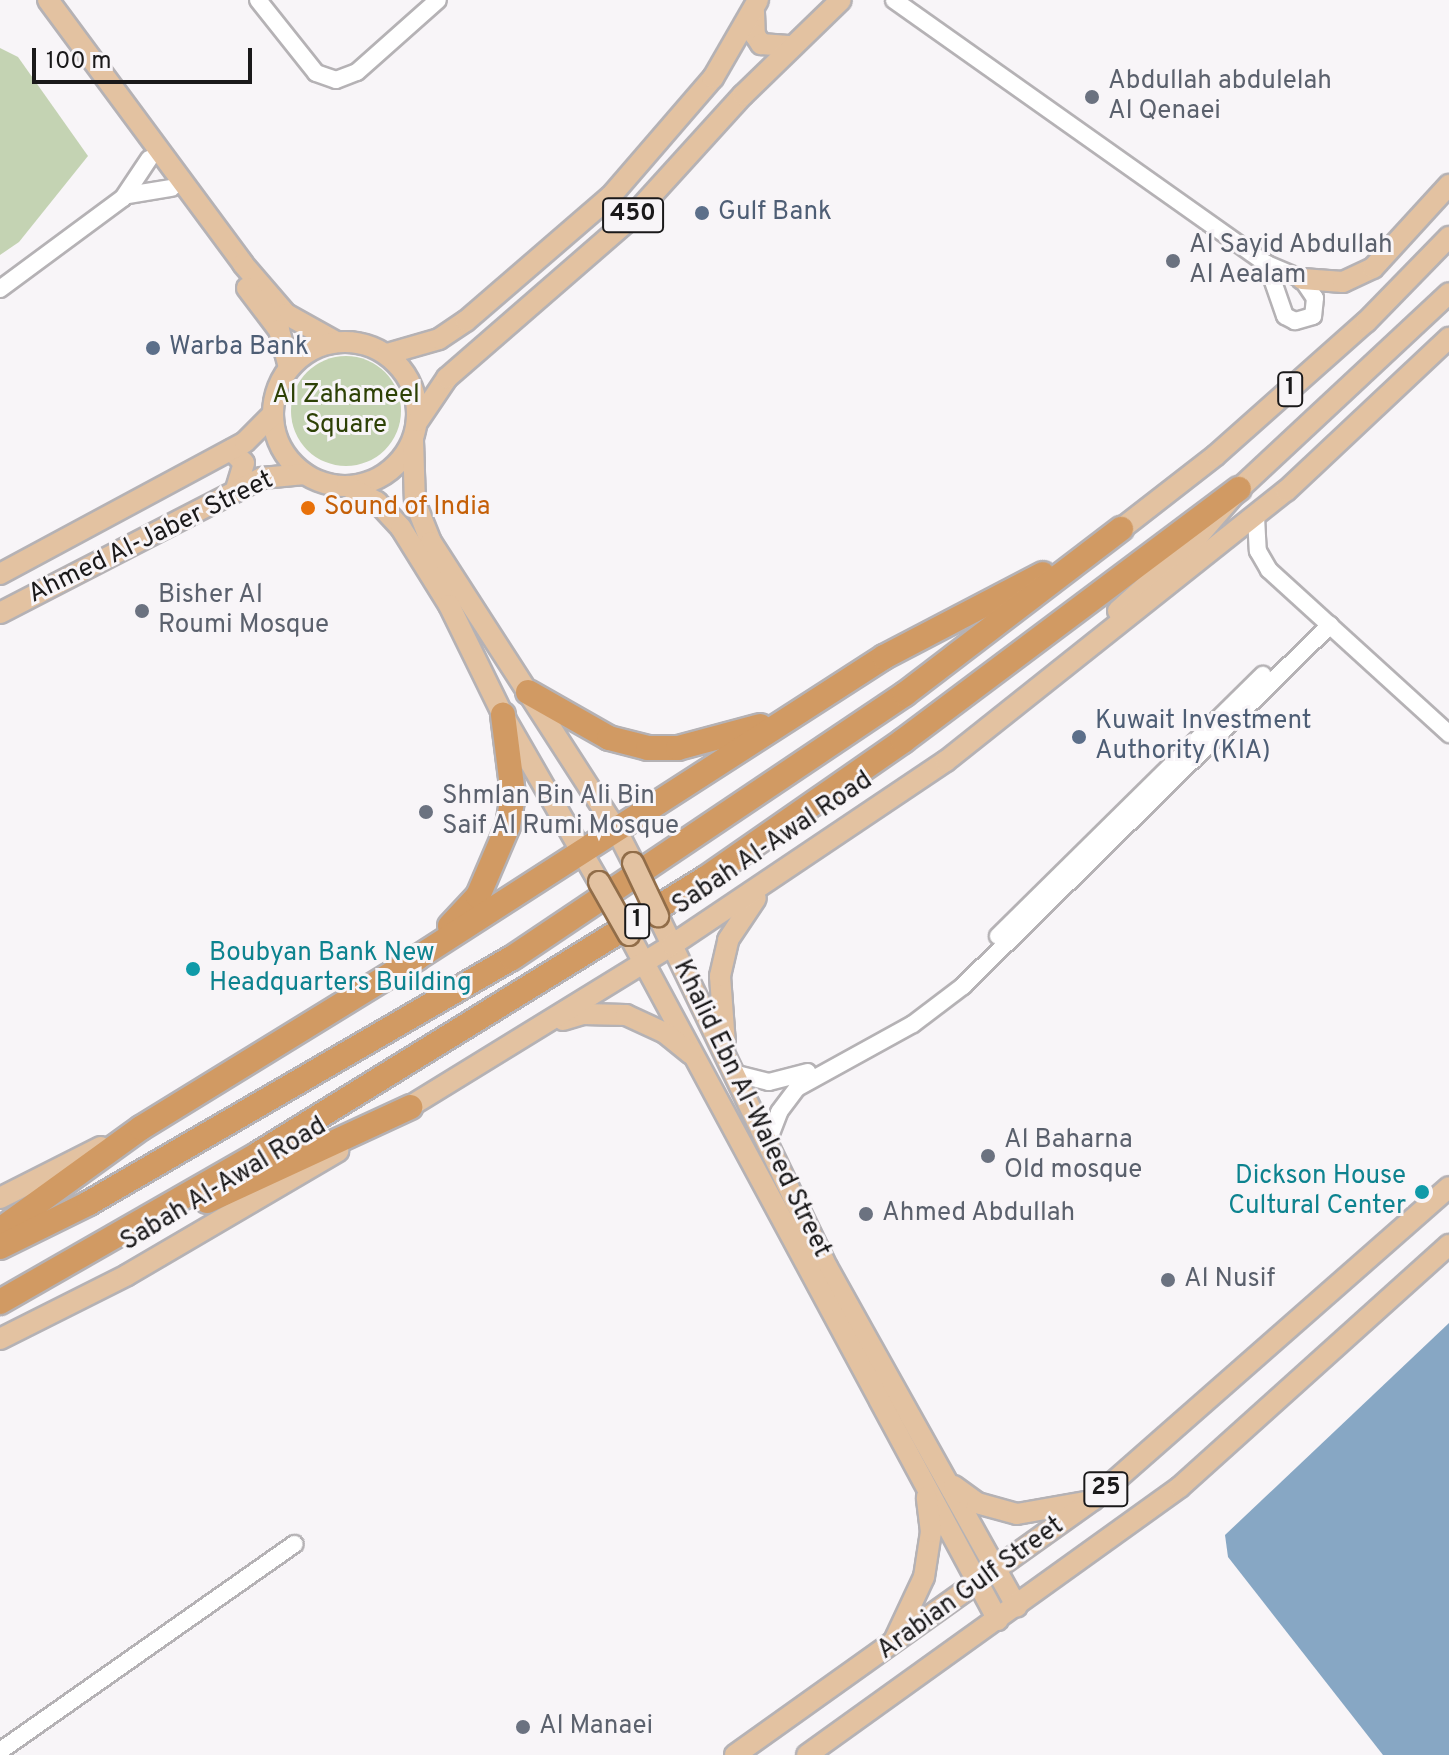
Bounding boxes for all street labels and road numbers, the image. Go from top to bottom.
road number: 450 [601,195,665,235]
road number: 1 [1276,369,1304,409]
street label: Ahmed Al-Jaber Street [23,465,279,611]
street label: Sabah Al-Awal Road [667,765,879,923]
road number: 1 [623,901,651,941]
street label: Khalid Ebn Al-Waleed Street [665,955,837,1263]
street label: Sabah Al-Awal Road [115,1111,333,1259]
road number: 25 [1082,1469,1130,1509]
street label: Arabian Gulf Street [872,1511,1070,1667]

